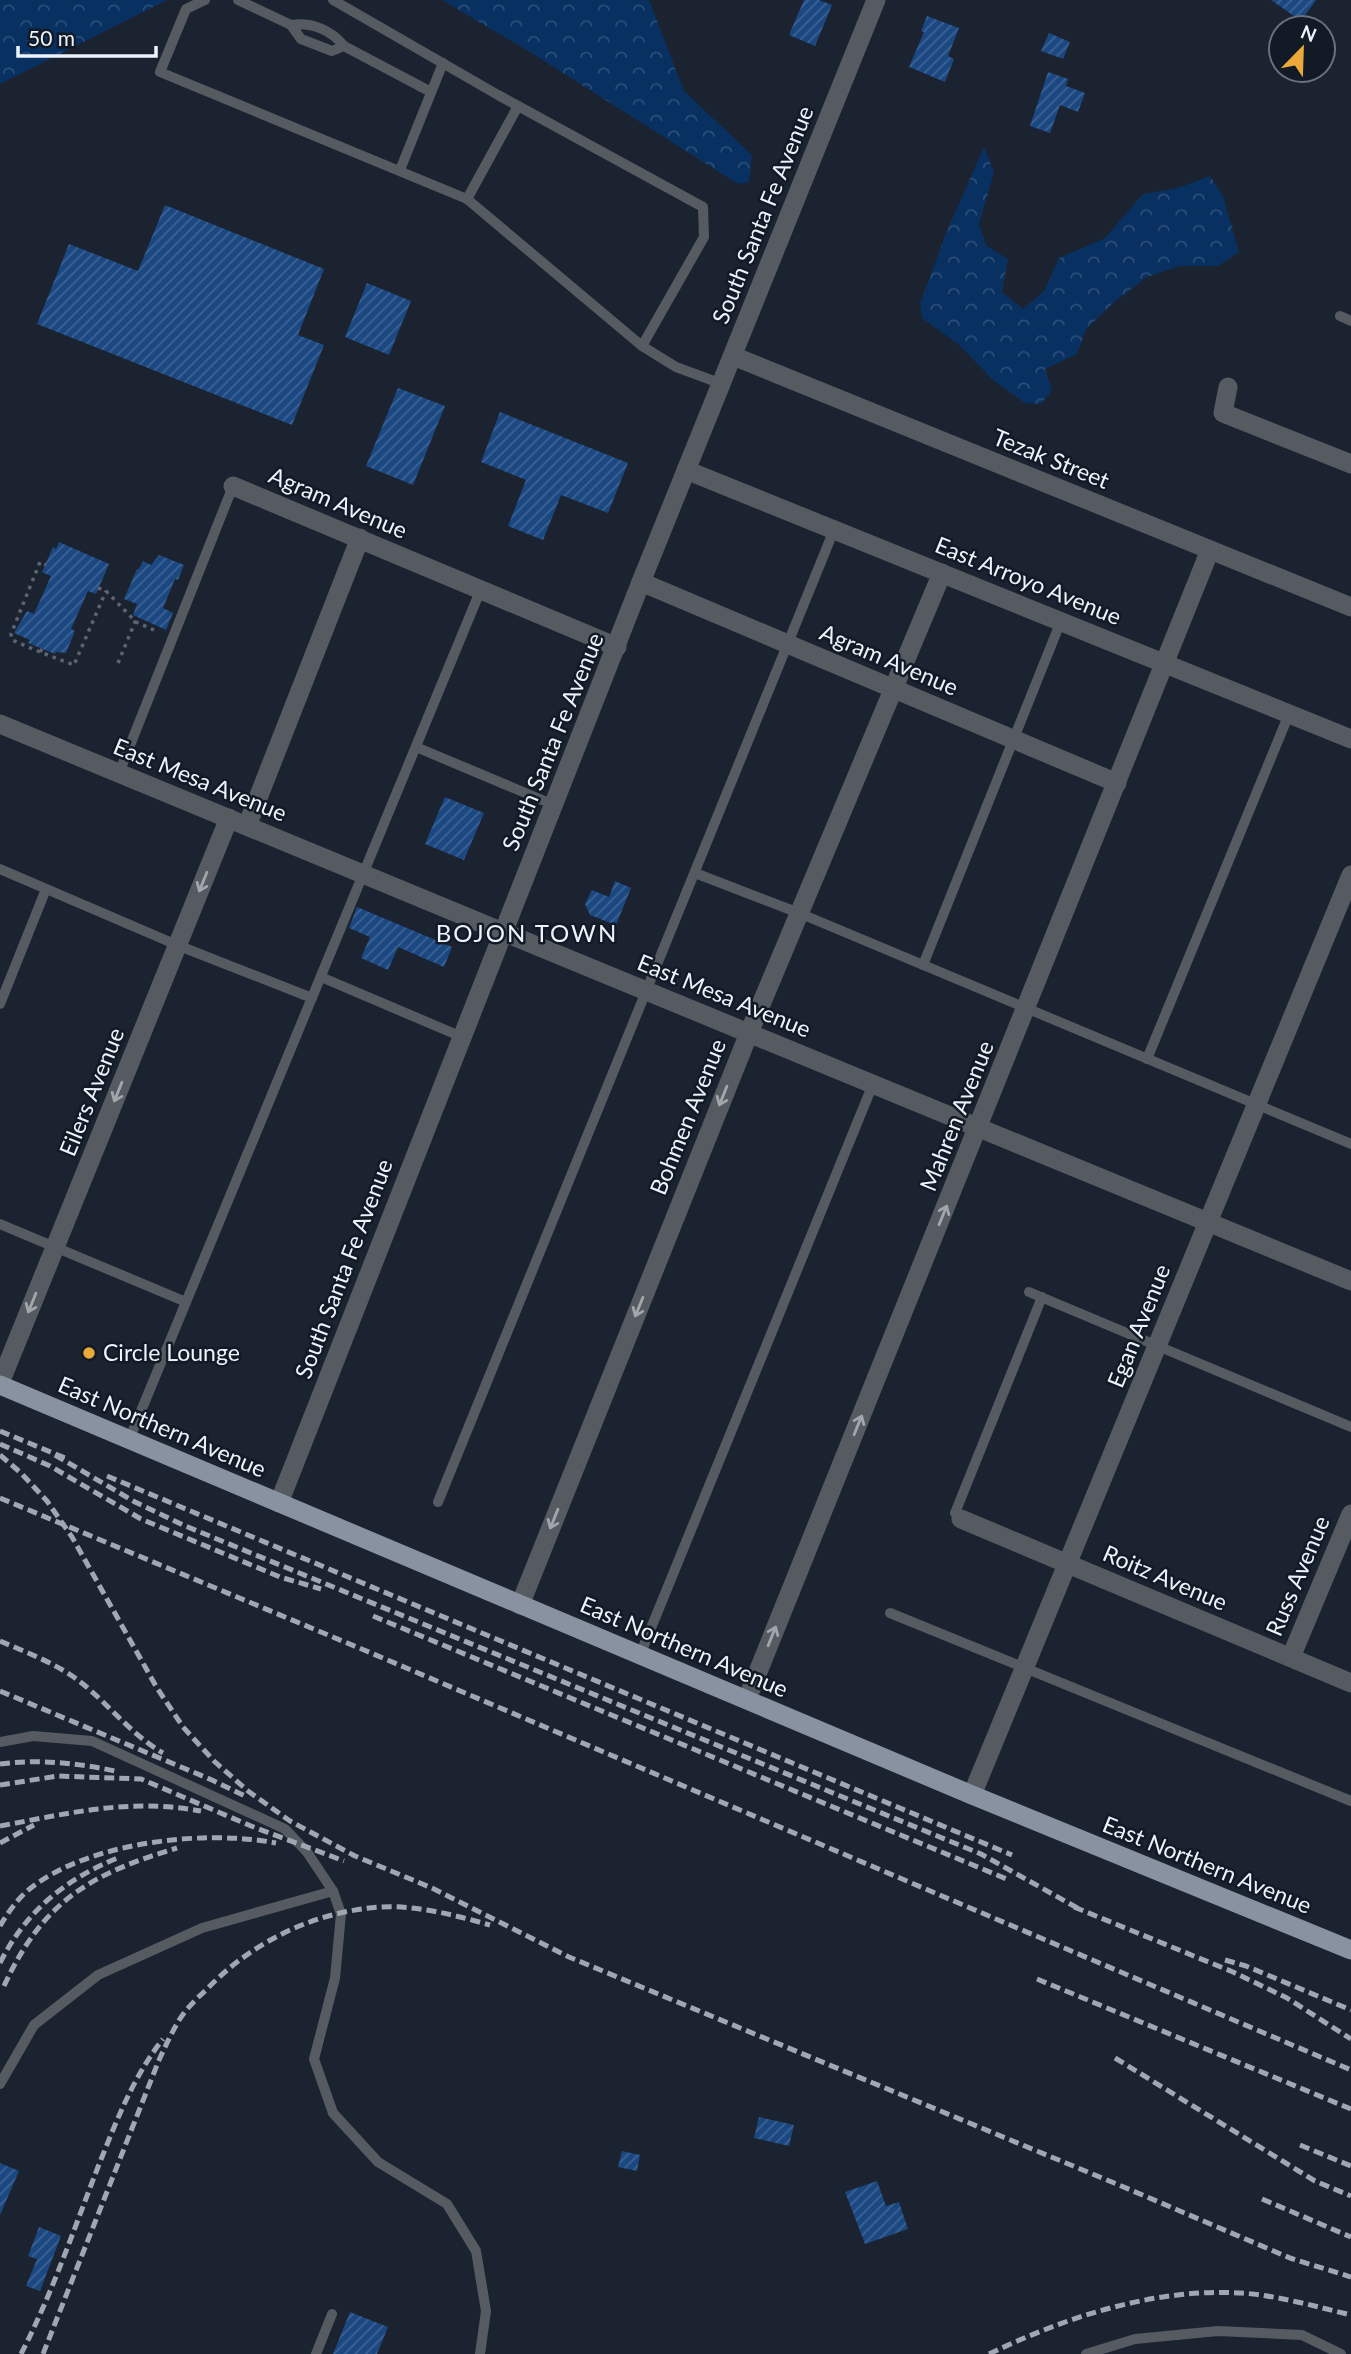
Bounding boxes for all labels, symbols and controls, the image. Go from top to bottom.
scale bar [18,14,156,58]
north arrow [1267,14,1337,84]
text: N [1298,19,1320,46]
text: 50 m [28,25,75,50]
street label: South Santa Fe Avenue [706,102,819,328]
street label: Tezak Street [989,422,1114,494]
street label: Agram Avenue [265,460,412,544]
street label: East Arroyo Avenue [931,530,1126,630]
street label: Agram Avenue [816,617,963,701]
street label: South Santa Fe Avenue [496,629,609,855]
street label: East Mesa Avenue [110,732,291,827]
one-way arrow [196,870,209,892]
district label: BOJON TOWN [436,918,618,947]
street label: East Mesa Avenue [634,948,815,1043]
street label: Eilers Avenue [53,1023,129,1160]
street label: Bohmen Avenue [643,1035,731,1199]
street label: Mahren Avenue [913,1036,999,1195]
one-way arrow [110,1081,123,1103]
one-way arrow [716,1085,729,1106]
street label: South Santa Fe Avenue [288,1155,398,1382]
one-way arrow [938,1204,951,1226]
street label: Egan Avenue [1101,1260,1175,1391]
one-way arrow [25,1292,38,1314]
one-way arrow [631,1296,644,1318]
place label: Circle Lounge [103,1338,240,1366]
marker: Circle Lounge [81,1345,97,1361]
street label: East Northern Avenue [54,1370,270,1483]
one-way arrow [852,1415,865,1437]
one-way arrow [547,1507,560,1529]
street label: Russ Avenue [1259,1511,1335,1640]
street label: Roitz Avenue [1099,1538,1232,1616]
street label: East Northern Avenue [576,1590,792,1703]
one-way arrow [767,1626,780,1648]
street label: East Northern Avenue [1099,1809,1316,1919]

